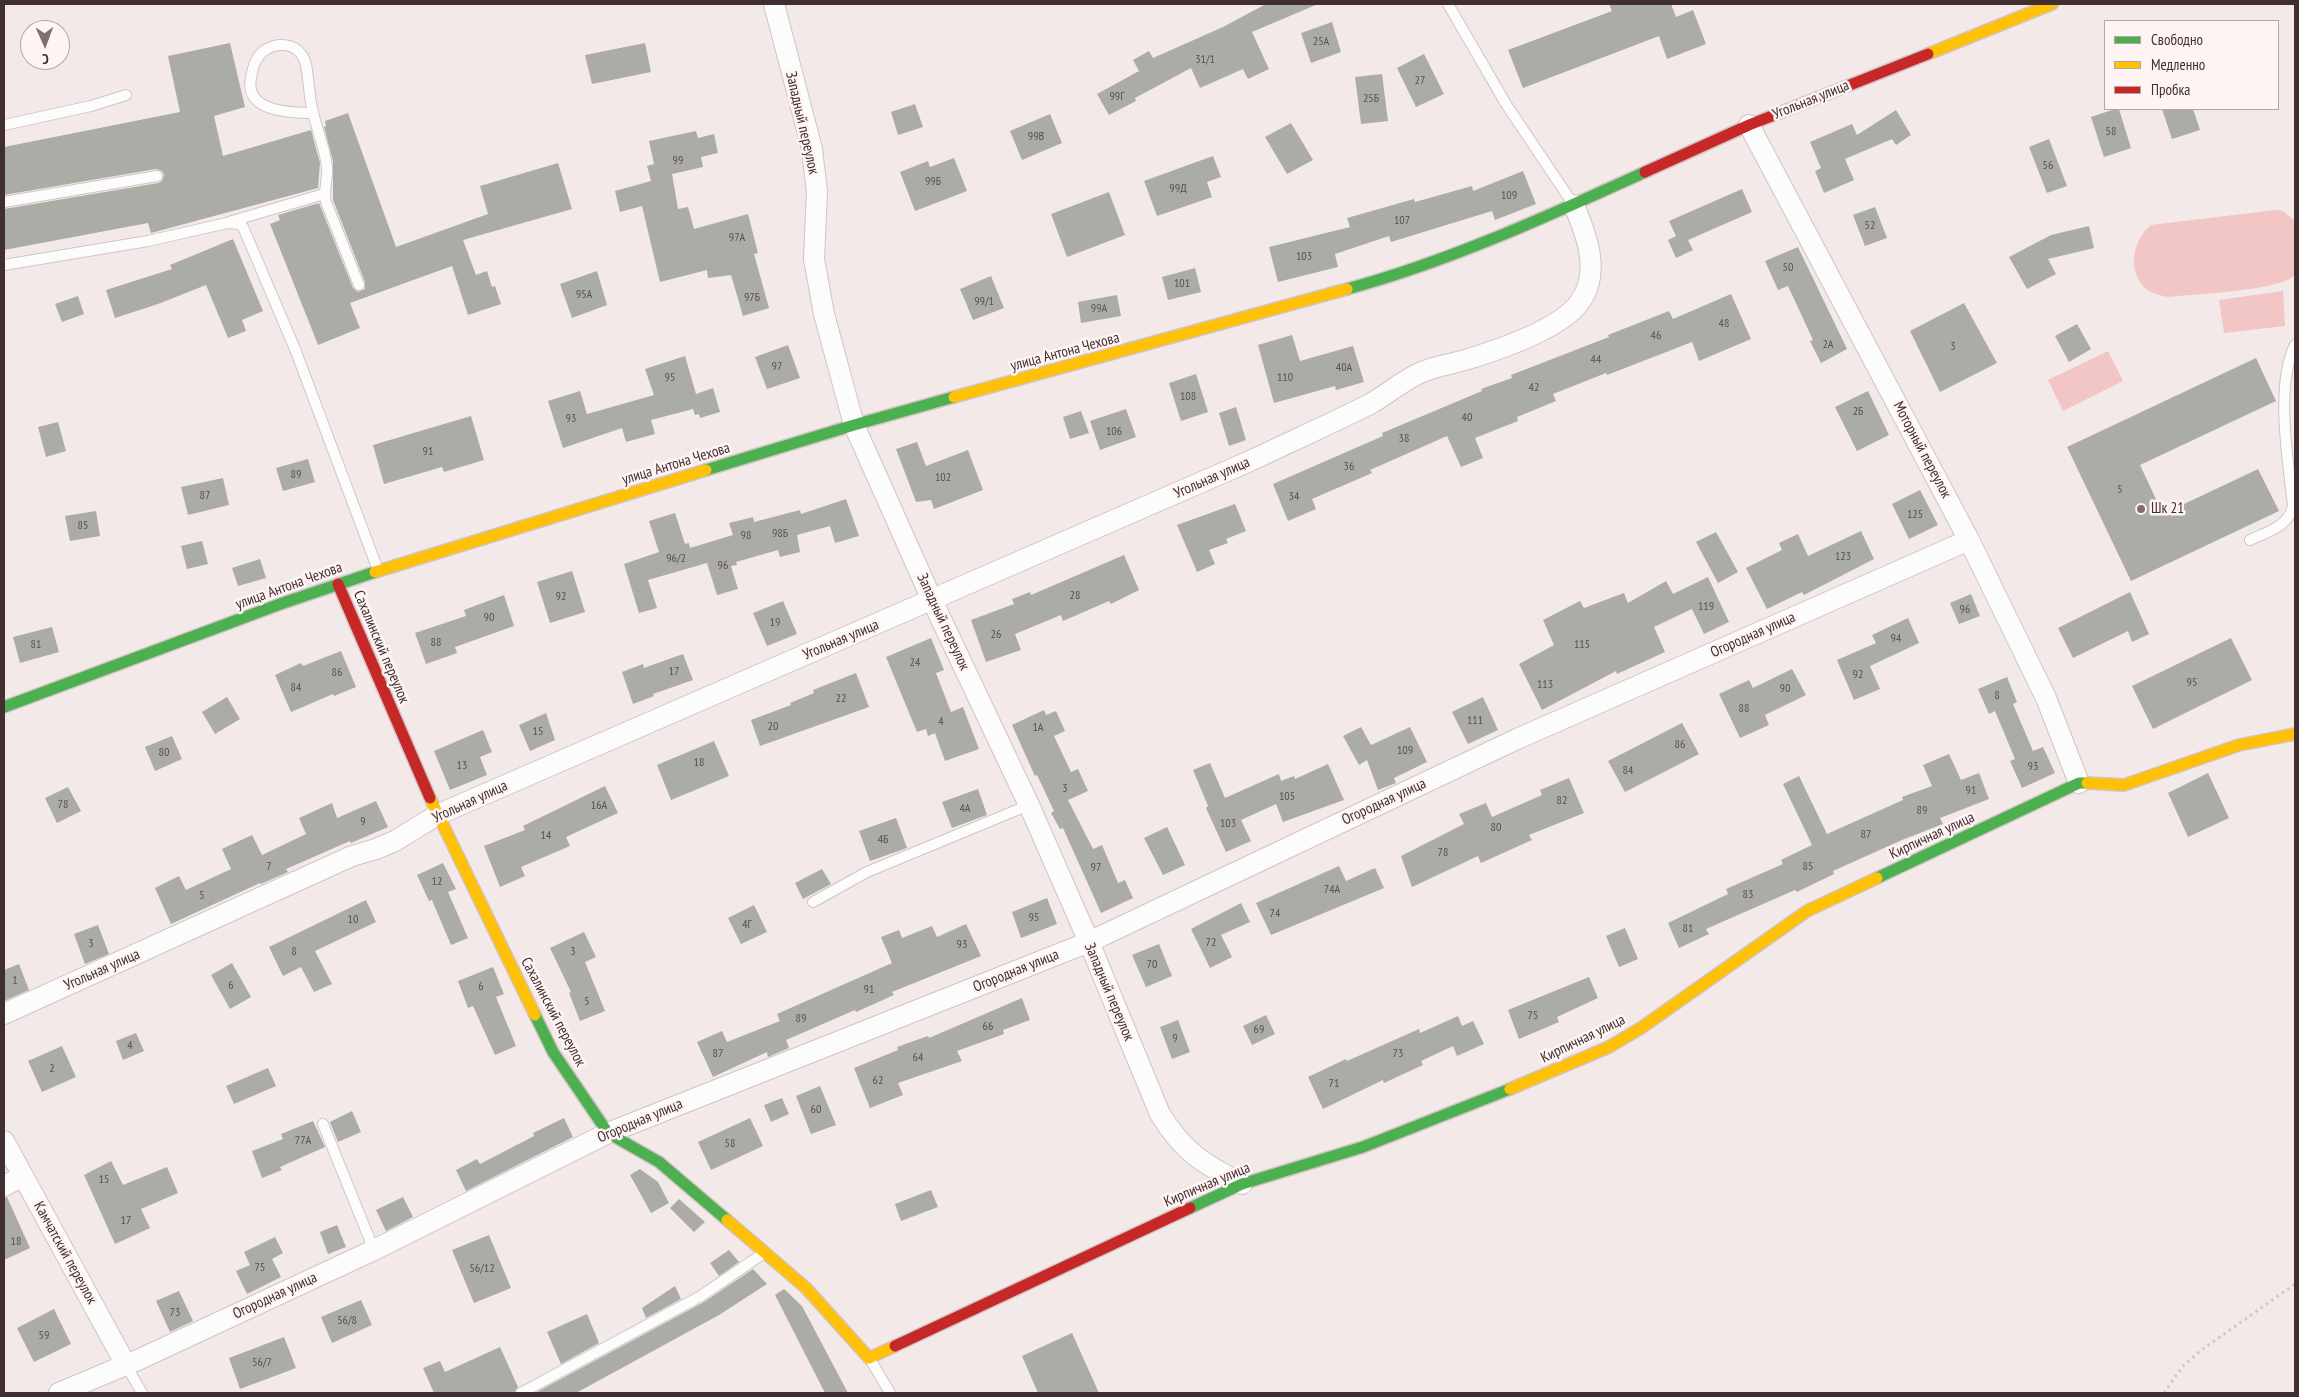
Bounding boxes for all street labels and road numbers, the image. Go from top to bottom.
street label: Западный переулок [781,70,823,176]
street label: Угольная улица [1770,77,1852,123]
street label: улица Антона Чехова [1009,329,1121,375]
street label: Моторный переулок [1889,399,1955,501]
street label: улица Антона Чехова [620,439,732,489]
street label: Угольная улица [1171,453,1253,503]
street label: улица Антона Чехова [233,558,345,614]
street label: Западный переулок [913,571,973,673]
street label: Сахалинский переулок [349,588,413,706]
street label: Огородная улица [1708,608,1798,662]
street label: Угольная улица [800,616,882,664]
street label: Огородная улица [1339,775,1429,829]
street label: Угольная улица [430,777,510,827]
street label: Кирпичная улица [1887,808,1977,864]
street label: Западный переулок [1080,940,1138,1044]
street label: Угольная улица [61,945,143,995]
street label: Огородная улица [971,946,1061,996]
street label: Сахалинский переулок [517,954,589,1070]
street label: Кирпичная улица [1538,1011,1628,1067]
street label: Огородная улица [595,1095,685,1147]
street label: Кирпичная улица [1161,1159,1253,1211]
street label: Камчатский переулок [29,1199,101,1307]
street label: Огородная улица [230,1269,320,1323]

